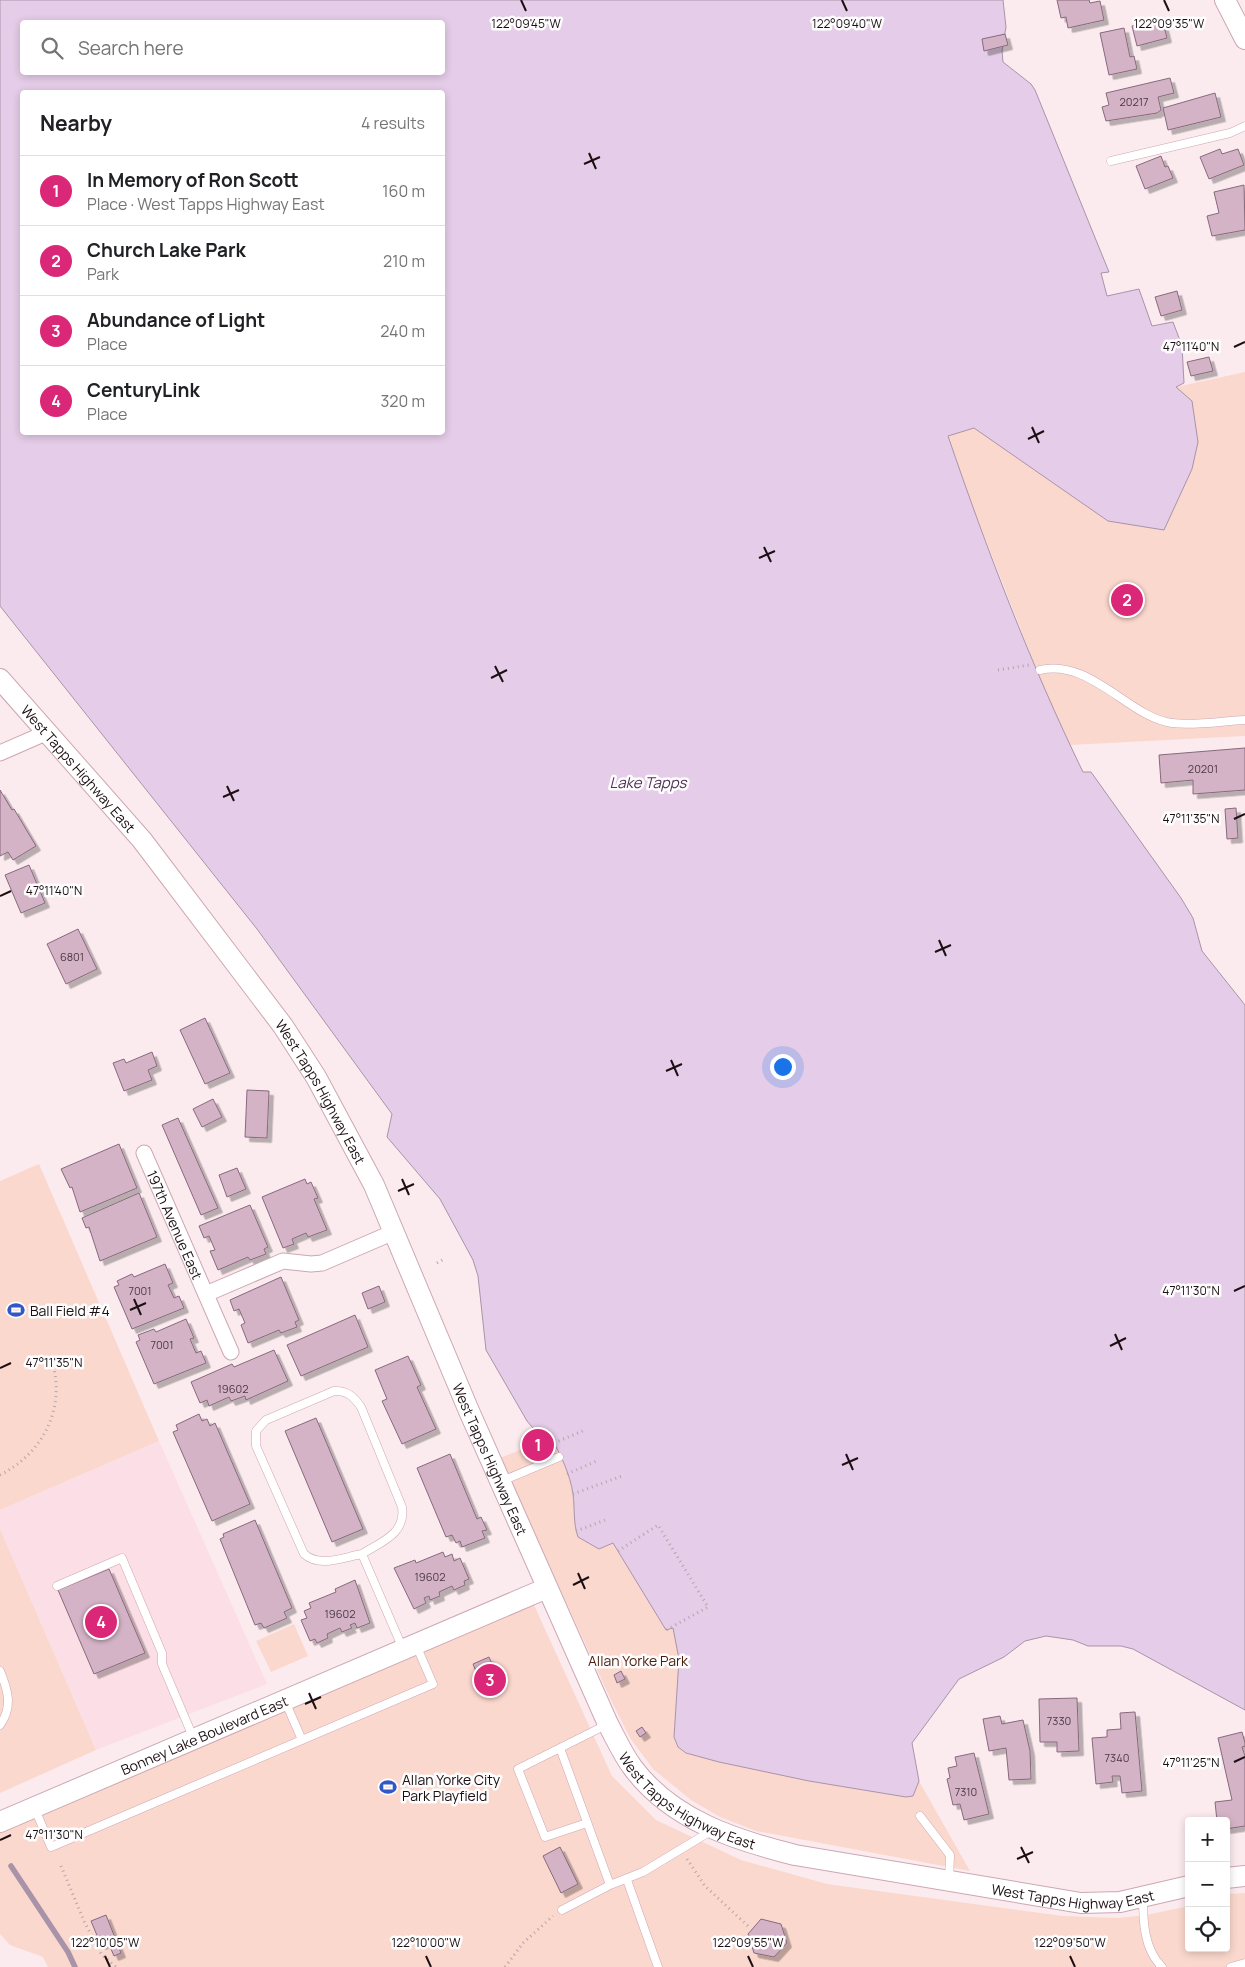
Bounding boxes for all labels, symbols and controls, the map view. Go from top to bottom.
text: 122°09'45"W [491,15,562,32]
text: 122°09'40"W [812,15,883,32]
text: 122°09'35"W [1134,15,1205,32]
search box [20,20,445,75]
icon: search [38,34,66,62]
text: Search here [78,35,184,61]
house number: 20217 [1119,94,1149,109]
text: Nearby [40,109,112,137]
text: 4 results [361,112,425,134]
text: In Memory of Ron Scott [87,167,299,193]
text: 1 [52,180,60,202]
text: 160 m [382,180,425,202]
text: Place · West Tapps Highway East [87,193,325,215]
text: Church Lake Park [87,237,246,263]
text: 2 [51,250,61,272]
text: 210 m [383,250,425,272]
text: Park [87,263,119,285]
text: Abundance of Light [87,307,265,333]
text: 3 [51,320,61,342]
text: 240 m [380,320,425,342]
text: Place [87,333,127,355]
text: 47°11'40"N [1163,338,1219,355]
text: CenturyLink [87,377,200,403]
text: 4 [51,390,61,412]
text: 320 m [381,390,425,412]
text: Place [87,403,127,425]
pin: 2 [1111,581,1143,619]
street label: West Tapps Highway East [17,700,140,836]
house number: 20201 [1188,761,1218,776]
water label: Lake Tapps [610,772,688,793]
text: 47°11'35"N [1163,810,1219,827]
text: 47°11'40"N [26,882,82,899]
house number: 6801 [60,949,84,964]
street label: West Tapps Highway East [272,1015,371,1168]
your location [770,1054,796,1080]
street label: 197th Avenue East [143,1167,208,1282]
text: 47°11'30"N [1162,1282,1220,1299]
house number: 7001 [128,1283,152,1298]
sports icon: Ball Field #4 [6,1300,26,1320]
place label: Ball Field #4 [30,1301,110,1320]
house number: 7001 [150,1337,174,1352]
text: 47°11'35"N [26,1354,82,1371]
street label: West Tapps Highway East [449,1380,532,1538]
house number: 19602 [218,1381,248,1396]
pin: 1 [522,1426,554,1464]
house number: 19602 [415,1569,445,1584]
pin: 4 [85,1603,117,1641]
house number: 19602 [325,1606,355,1621]
park label: Allan Yorke Park [588,1651,689,1670]
pin: 3 [474,1661,506,1699]
street label: Bonney Lake Boulevard East [118,1690,291,1779]
house number: 7330 [1047,1713,1071,1728]
street label: West Tapps Highway East [615,1748,758,1853]
house number: 7340 [1105,1750,1129,1765]
text: 47°11'25"N [1162,1754,1220,1771]
place label: Allan Yorke City Park Playfield [402,1770,501,1805]
sports icon: Allan Yorke City Park Playfield [378,1777,398,1797]
house number: 7310 [955,1784,977,1799]
map controls [1185,1817,1230,1952]
button: + [1185,1817,1230,1862]
text: 47°11'30"N [25,1826,83,1843]
button: − [1185,1862,1230,1907]
street label: West Tapps Highway East [990,1879,1156,1912]
button: locate [1185,1907,1230,1952]
text: 122°10'05"W [71,1934,140,1951]
text: 122°10'00"W [392,1934,461,1951]
text: 122°09'55"W [713,1934,784,1951]
text: 122°09'50"W [1034,1934,1106,1951]

